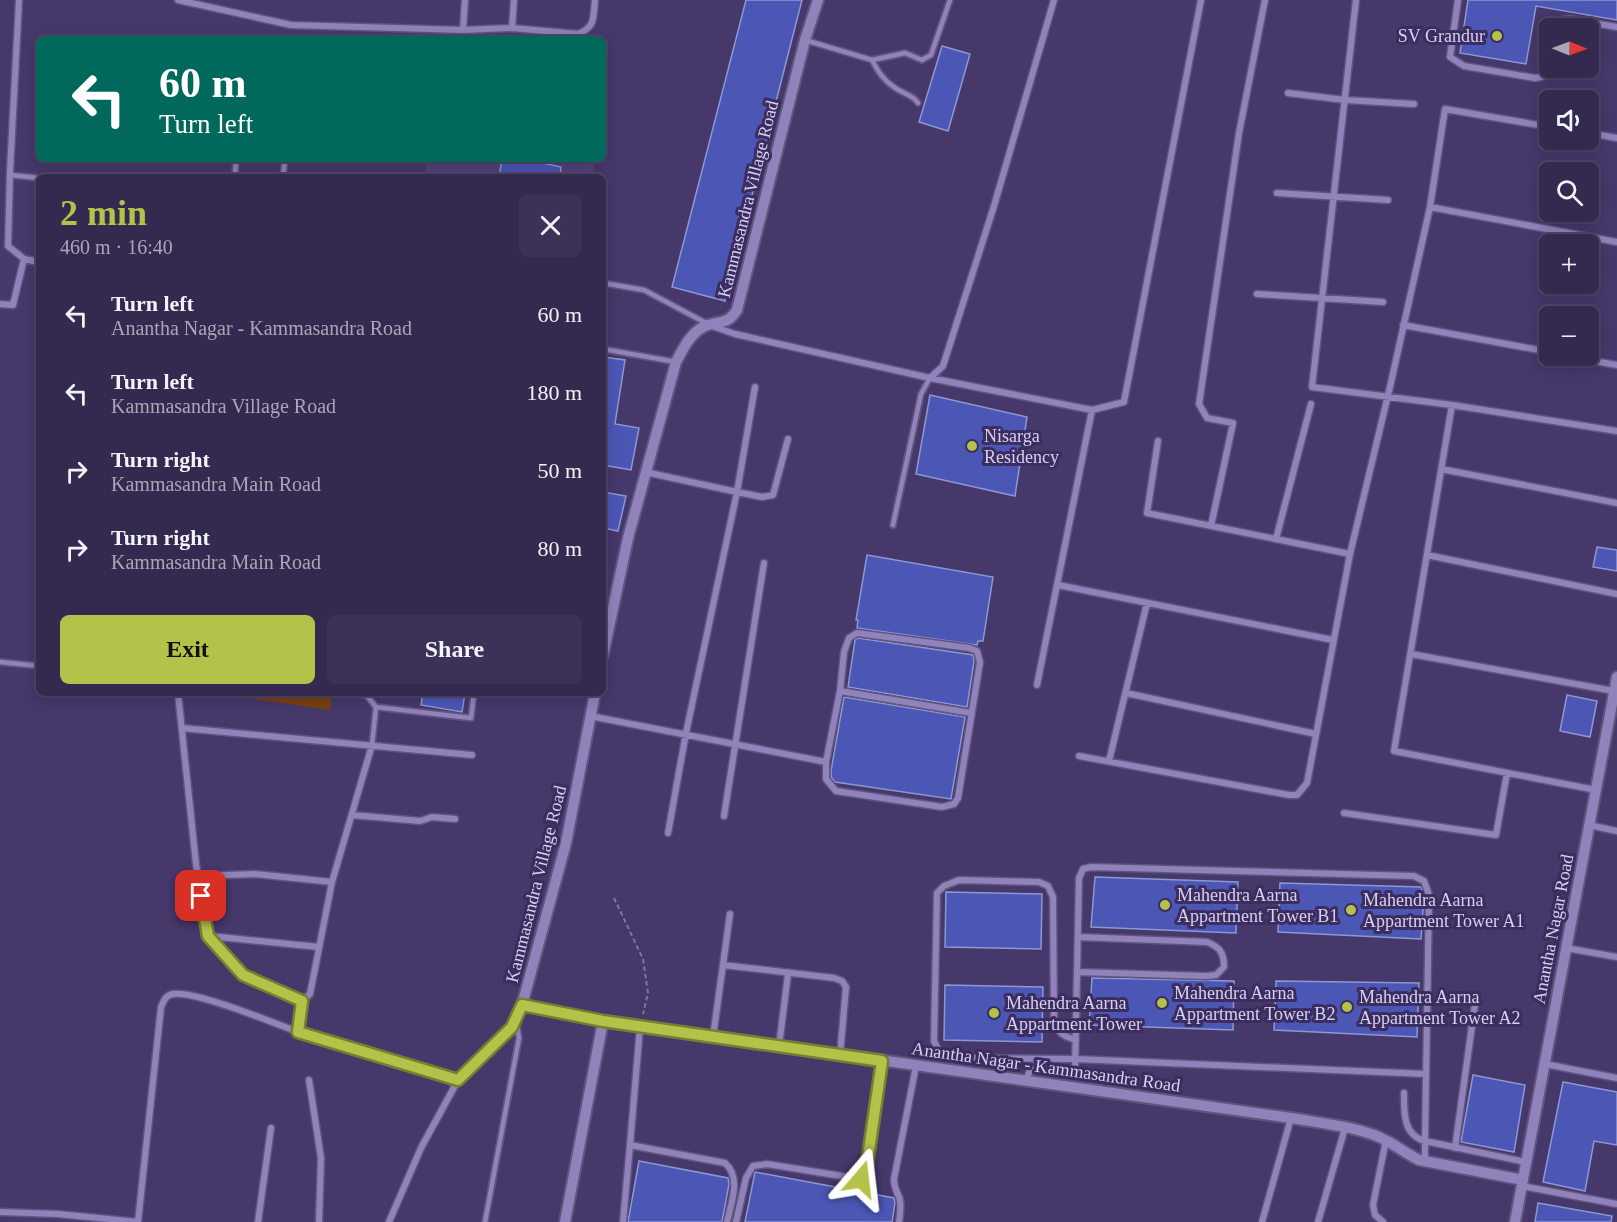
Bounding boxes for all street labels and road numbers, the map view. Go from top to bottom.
street label: Kammasandra Village Road [714,98,782,300]
street label: Kammasandra Village Road [502,783,570,985]
street label: Anantha Nagar Road [1529,853,1577,1005]
street label: Anantha Nagar - Kammasandra Road [910,1038,1182,1096]

